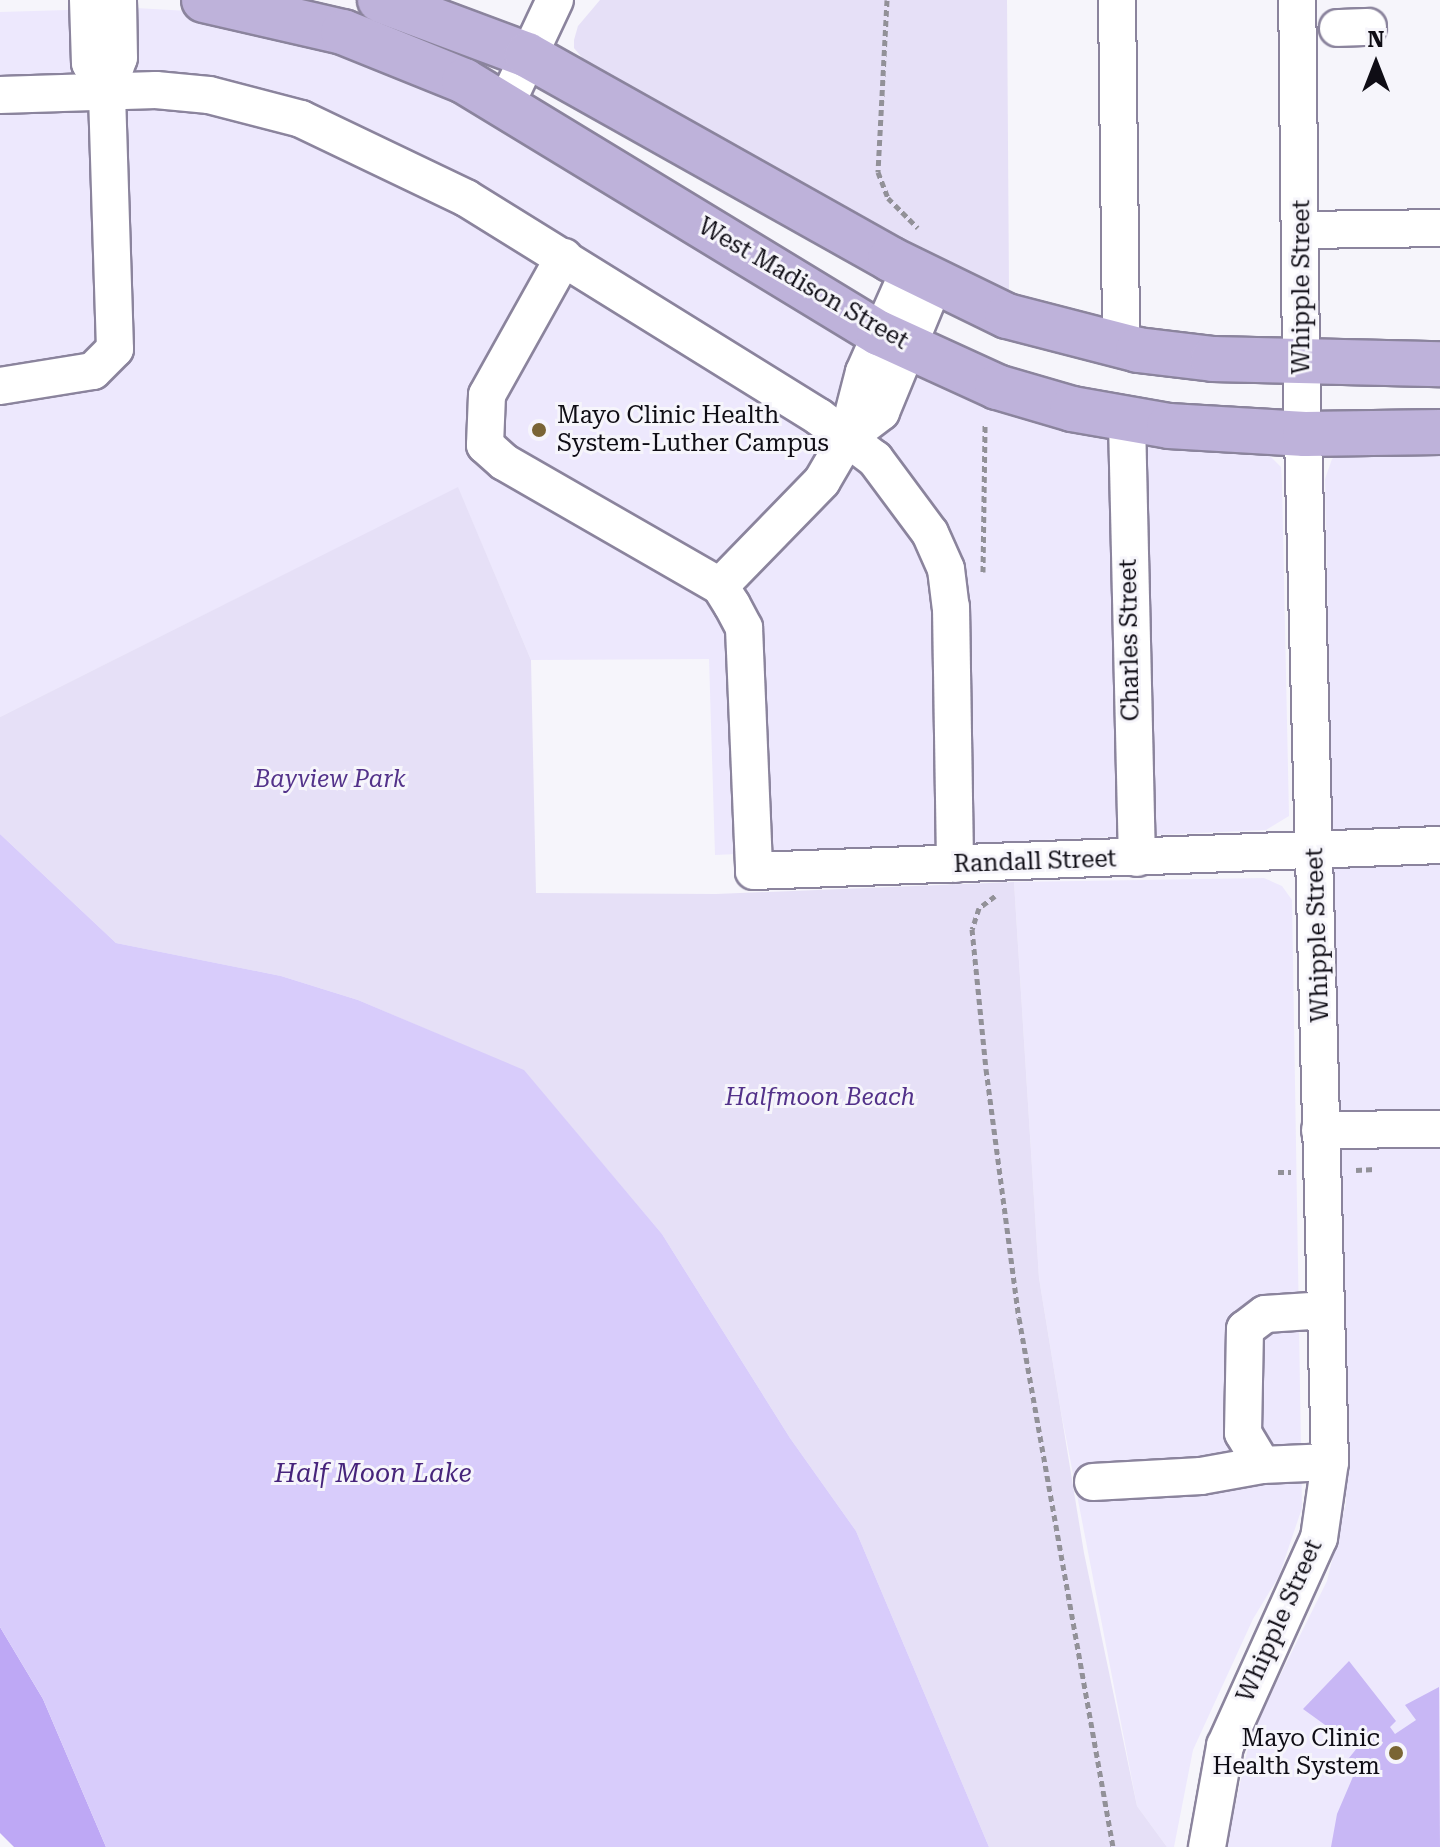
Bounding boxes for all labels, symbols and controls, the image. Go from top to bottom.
north arrow [1336,24,1416,104]
text: N [1368,27,1384,52]
street label: Whipple Street [1288,200,1316,374]
street label: West Madison Street [693,212,913,356]
place label: Mayo Clinic Health System-Luther Campus [557,402,829,458]
marker: Mayo Clinic Health System-Luther Campus [528,419,550,441]
street label: Charles Street [1114,559,1146,721]
park label: Bayview Park [254,766,406,794]
street label: Randall Street [953,845,1117,879]
street label: Whipple Street [1301,847,1335,1023]
park label: Halfmoon Beach [725,1084,915,1112]
water label: Half Moon Lake [274,1458,472,1490]
street label: Whipple Street [1231,1535,1329,1707]
place label: Mayo Clinic Health System [1212,1725,1380,1781]
marker: Mayo Clinic Health System [1387,1744,1405,1762]

